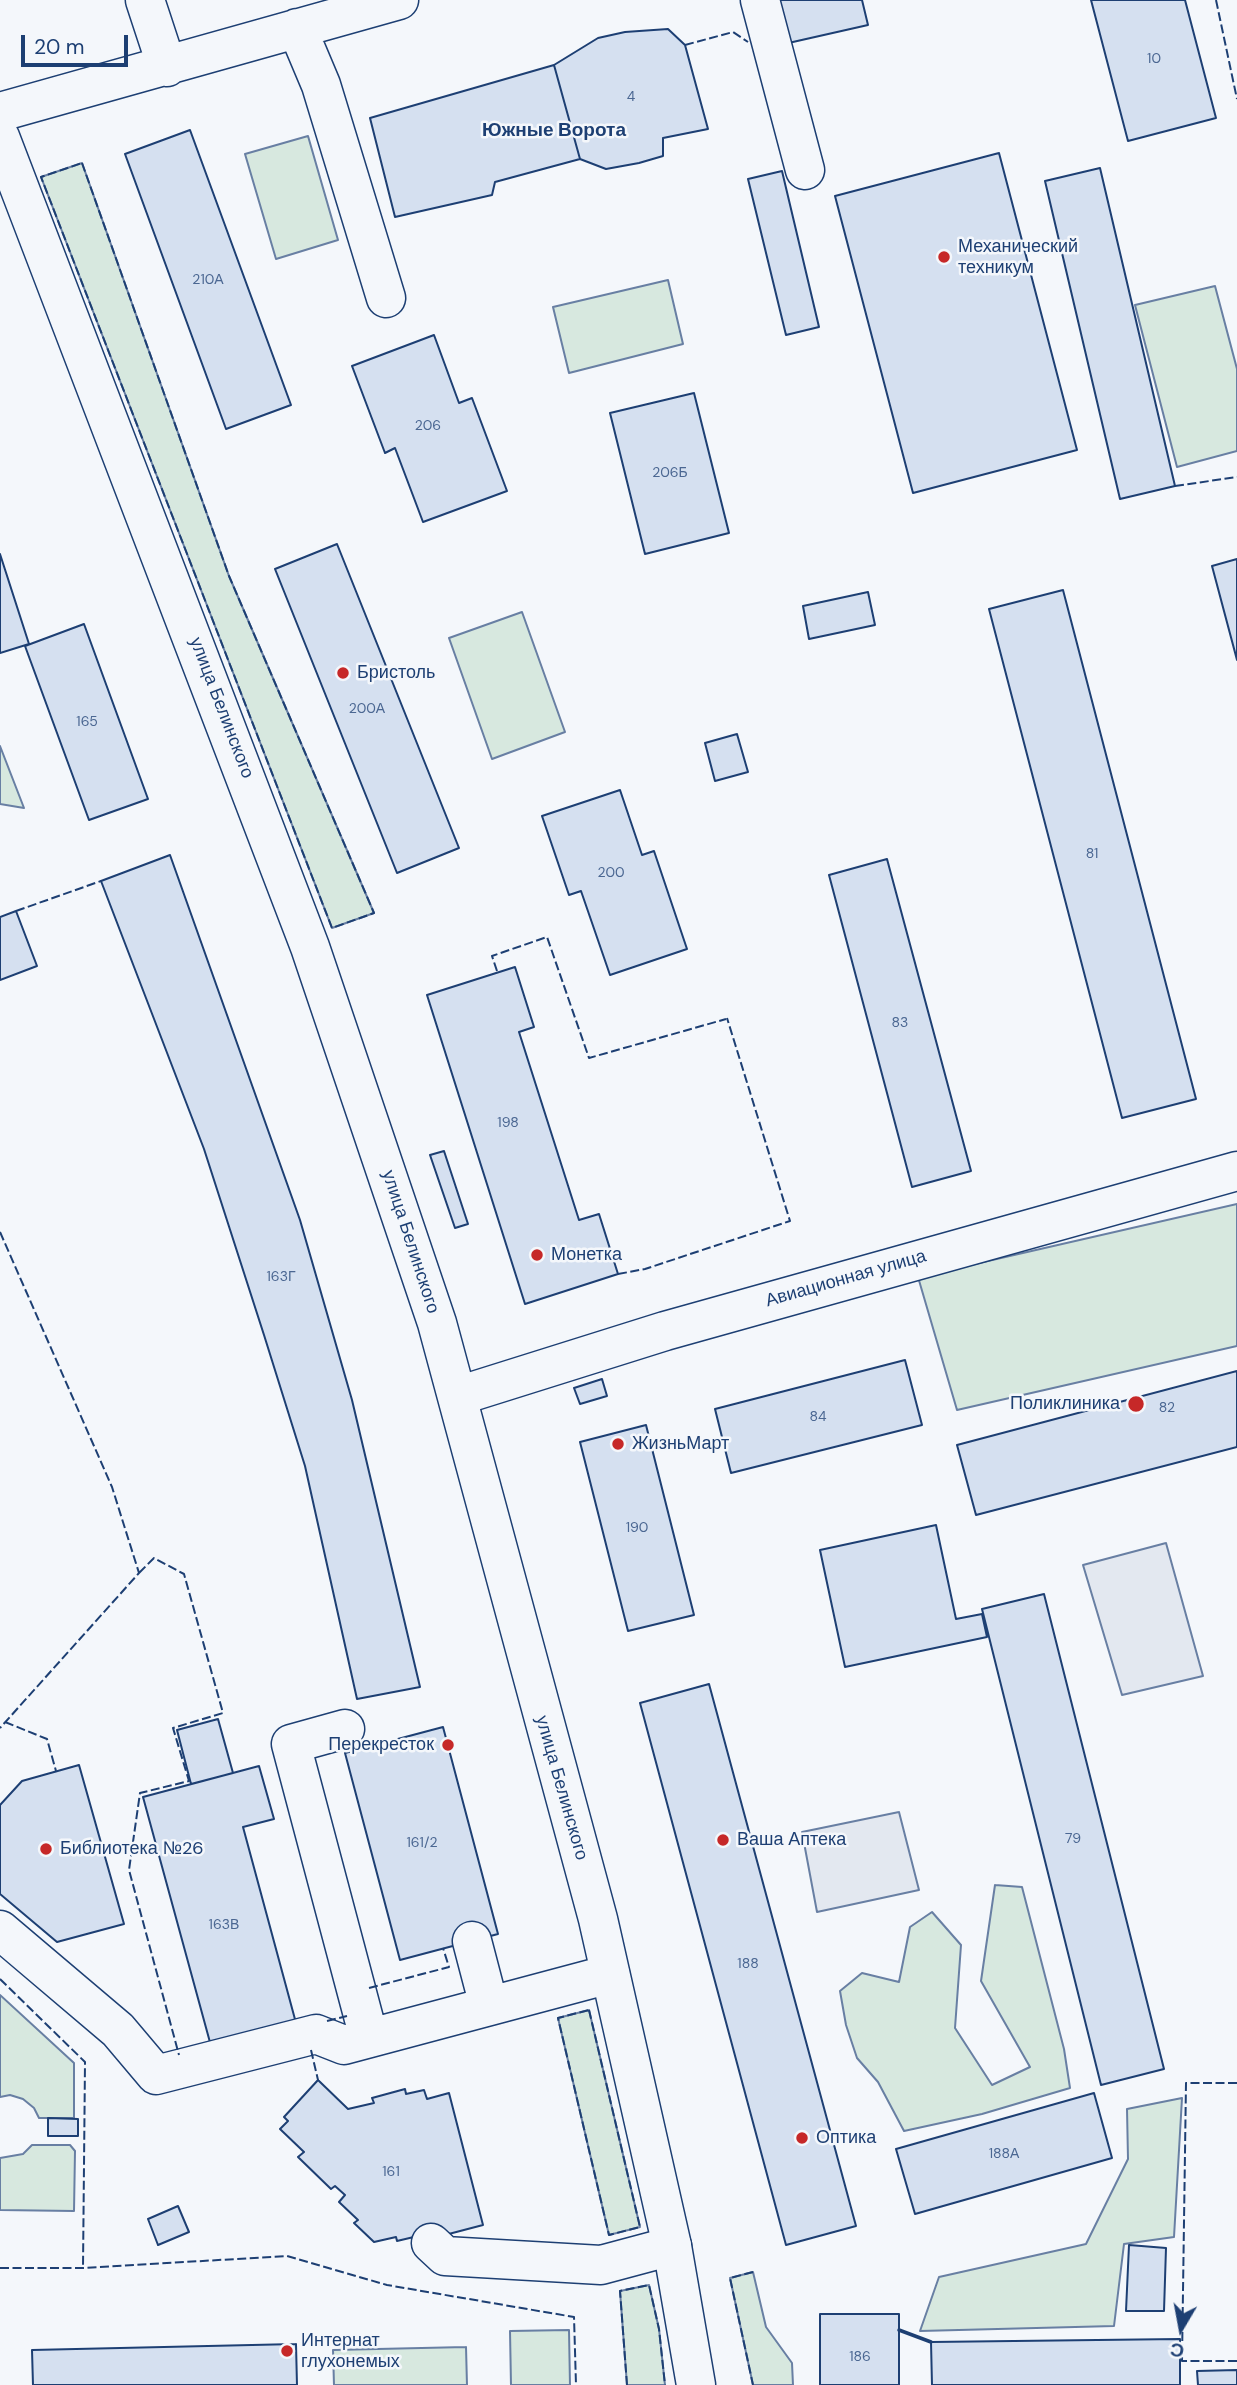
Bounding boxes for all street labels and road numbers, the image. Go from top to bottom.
street label: улица Белинского [184,634,258,782]
street label: улица Белинского [377,1168,443,1316]
street label: Авиационная улица [763,1246,929,1312]
street label: улица Белинского [530,1713,592,1863]

